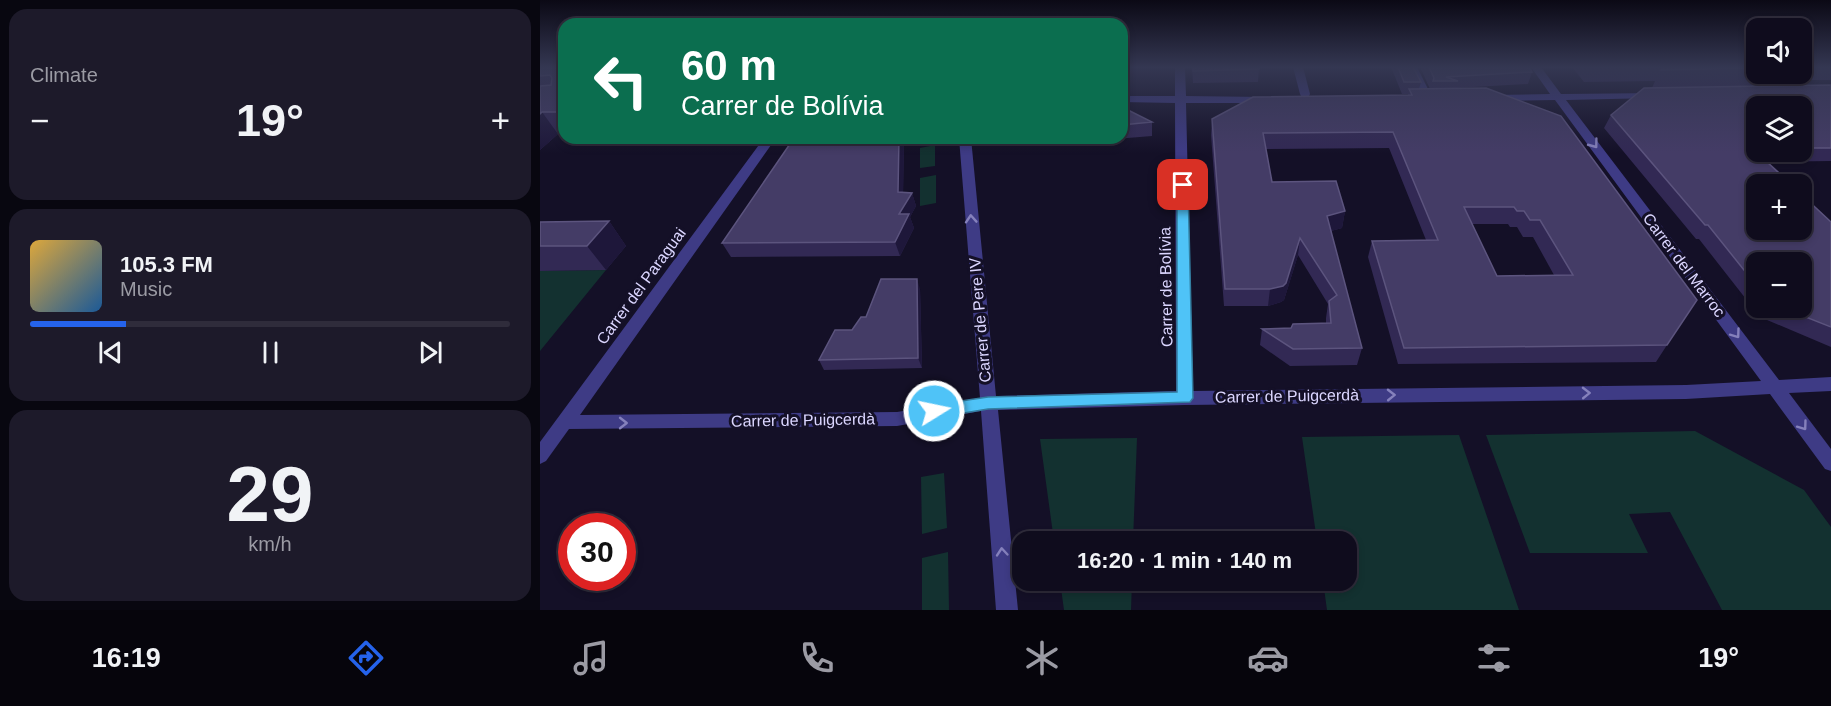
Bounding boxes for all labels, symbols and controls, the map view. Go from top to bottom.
map controls [1746,18,1812,318]
button: sound [1746,18,1812,84]
icon: left [582,42,660,120]
text: 60 m [681,42,777,89]
text: Climate [30,64,98,86]
text: Carrer de Bolívia [681,91,884,121]
text: 19° [236,95,304,146]
button: layers [1746,96,1812,162]
text: − [30,102,49,139]
text: + [491,102,510,139]
one-way arrow [1587,137,1598,148]
pin [1157,159,1208,210]
icon: arrive [1166,168,1199,201]
button: + [1746,174,1812,240]
street label: Carrer del Marroc [1639,210,1729,320]
one-way arrow [965,215,978,224]
street label: Carrer del Paraguai [593,225,689,347]
street label: Carrer de Bolívia [1156,227,1176,347]
text: 105.3 FM [120,252,213,277]
button: − [1746,252,1812,318]
street label: Carrer de Pere IV [966,256,994,383]
text: Music [120,278,172,300]
one-way arrow [1729,327,1740,338]
icon: previous [94,336,127,369]
icon: pause [254,336,287,369]
icon: next [414,336,447,369]
position arrow [902,379,966,443]
street label: Carrer de Puigcerdà [1215,386,1359,406]
one-way arrow [1581,387,1590,399]
one-way arrow [1386,389,1395,401]
street label: Carrer de Puigcerdà [731,410,875,430]
one-way arrow [618,416,627,429]
one-way arrow [1796,419,1807,430]
text: 29 [227,450,313,538]
speed limit sign: 30 [558,513,636,591]
text: km/h [248,533,292,555]
one-way arrow [996,547,1009,556]
text: 16:20 · 1 min · 140 m [1077,548,1292,573]
icon: directions [345,637,387,679]
icon: music [570,637,612,679]
icon: phone [796,637,838,679]
icon: climate [1021,637,1063,679]
icon: car [1247,637,1289,679]
icon: filters [1473,637,1515,679]
text: 16:19 [92,643,161,673]
text: 19° [1698,643,1739,673]

